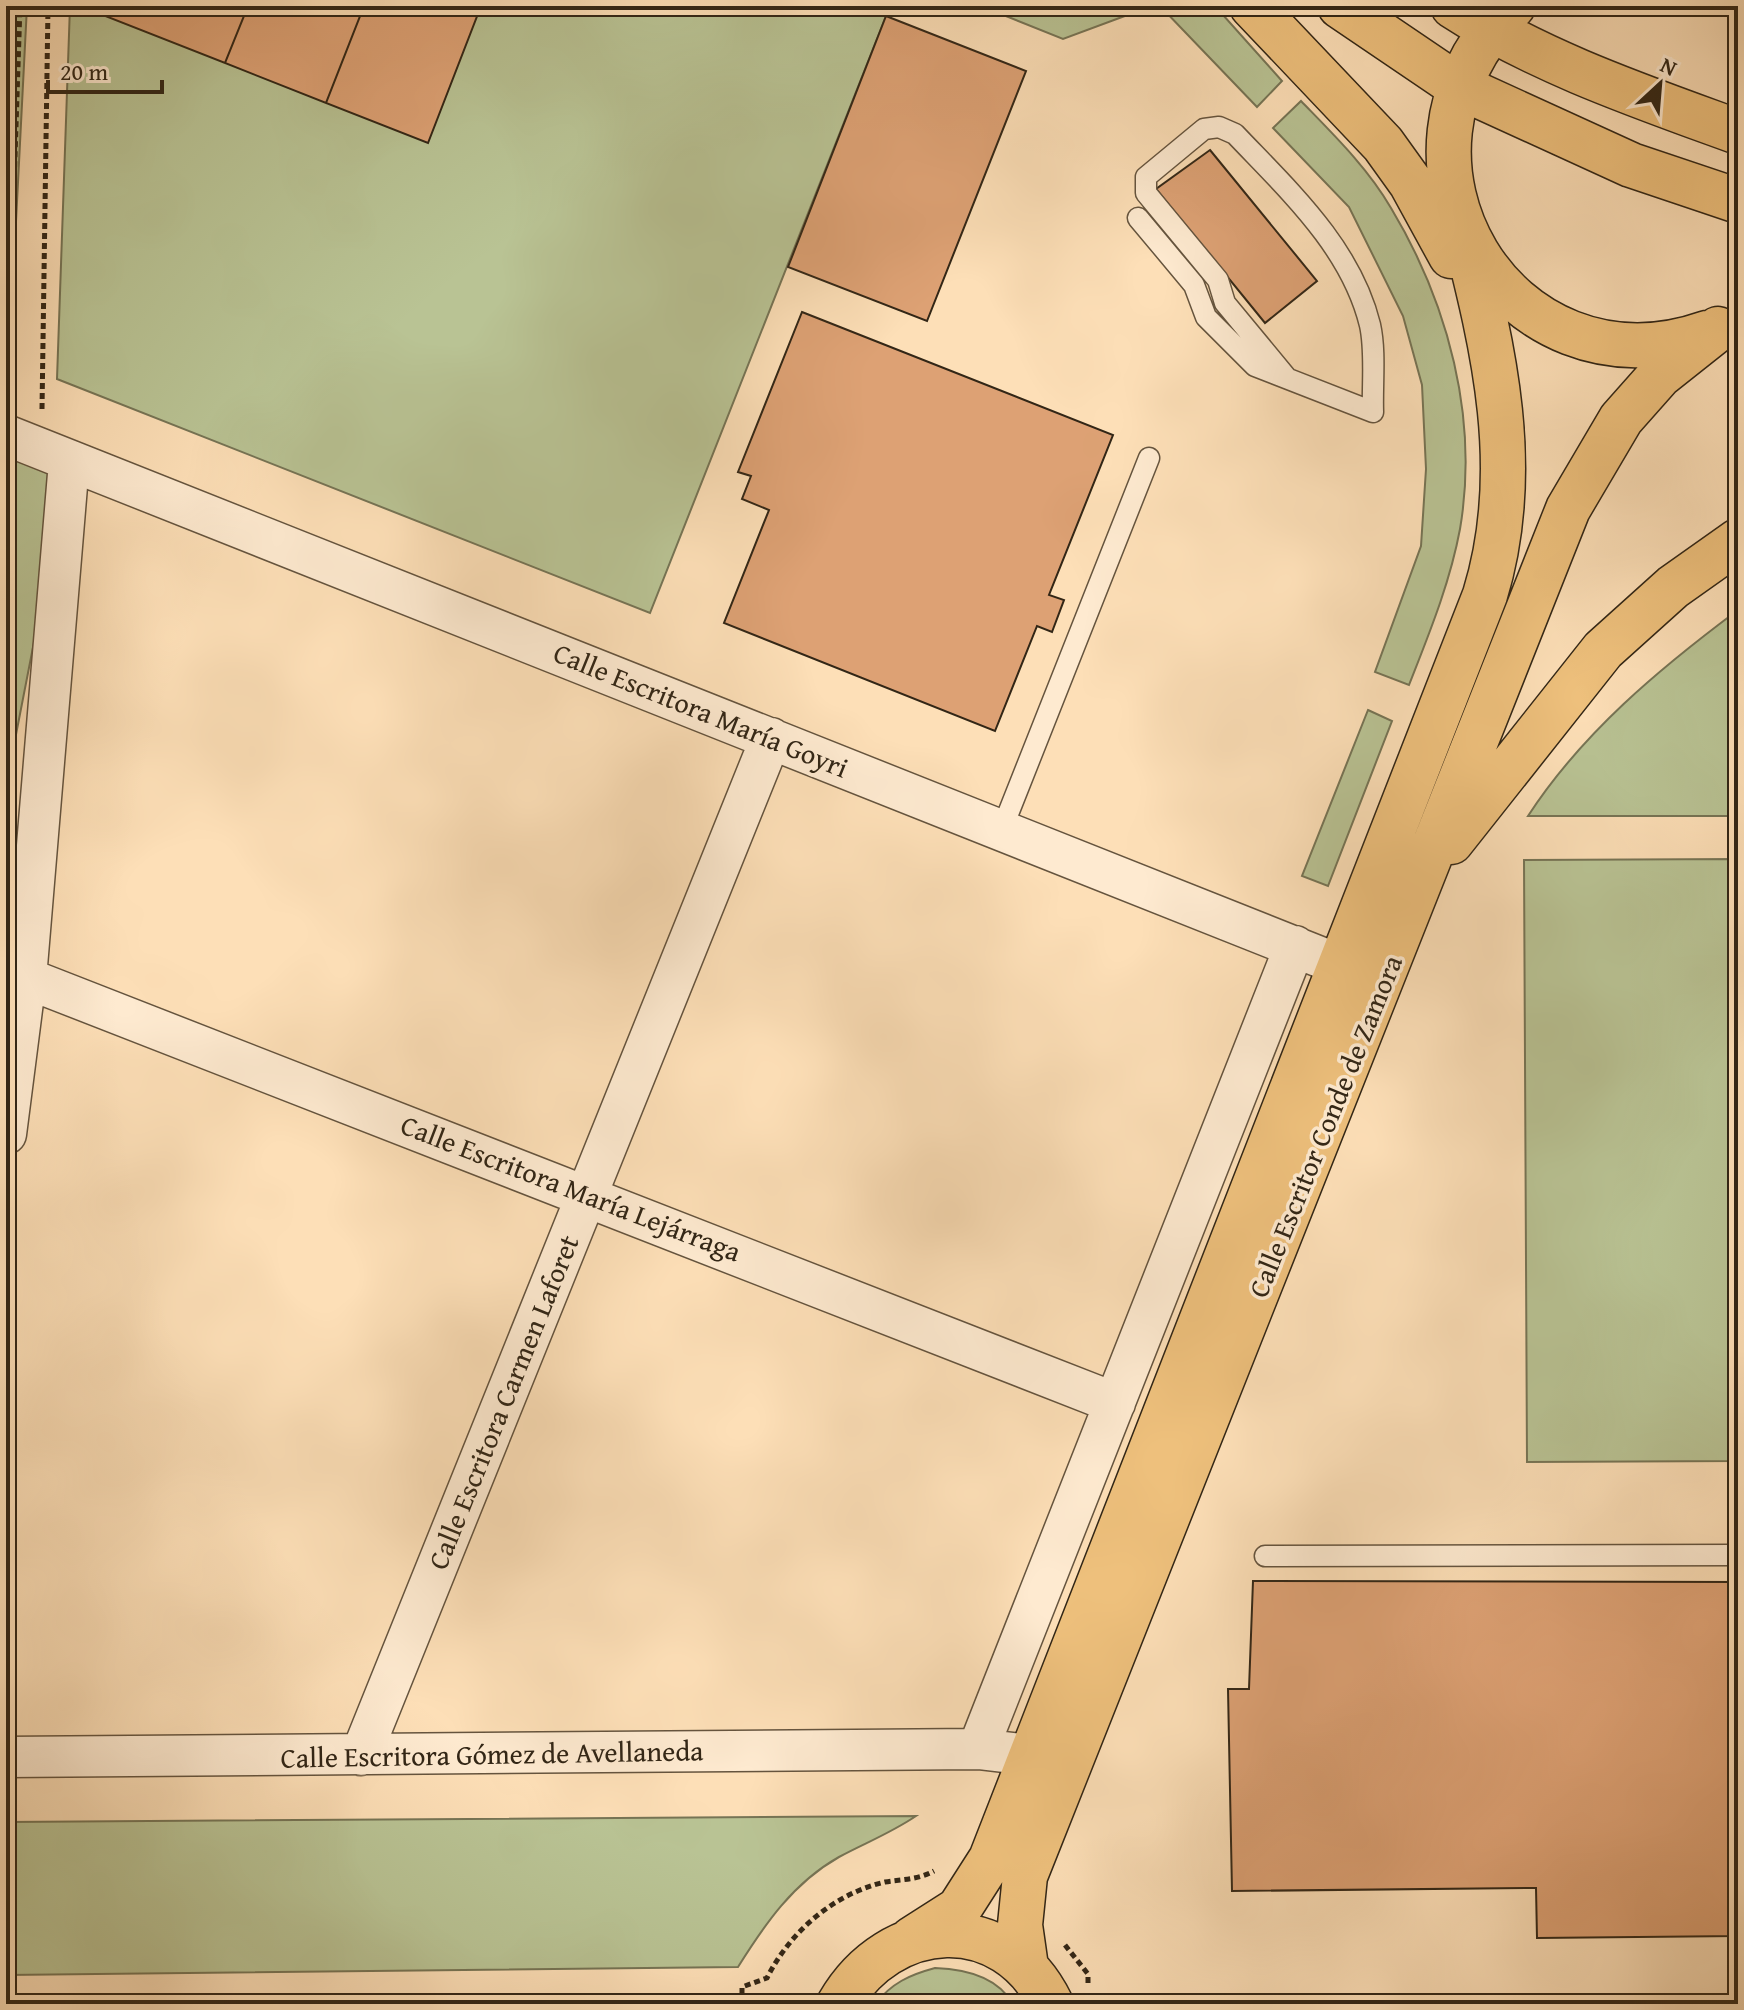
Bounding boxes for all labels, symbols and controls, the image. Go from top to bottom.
scale bar [48,44,162,94]
north arrow [1620,44,1700,124]
text: N [1655,48,1683,84]
text: 20 m [60,54,108,89]
street label: Calle Escritora María Goyri [548,632,855,788]
street label: Calle Escritor Conde de Zamora [1237,948,1412,1303]
street label: Calle Escritora María Lejárraga [395,1104,748,1272]
street label: Calle Escritora Carmen Laforet [417,1228,589,1575]
street label: Calle Escritora Gómez de Avellaneda [280,1729,705,1778]

